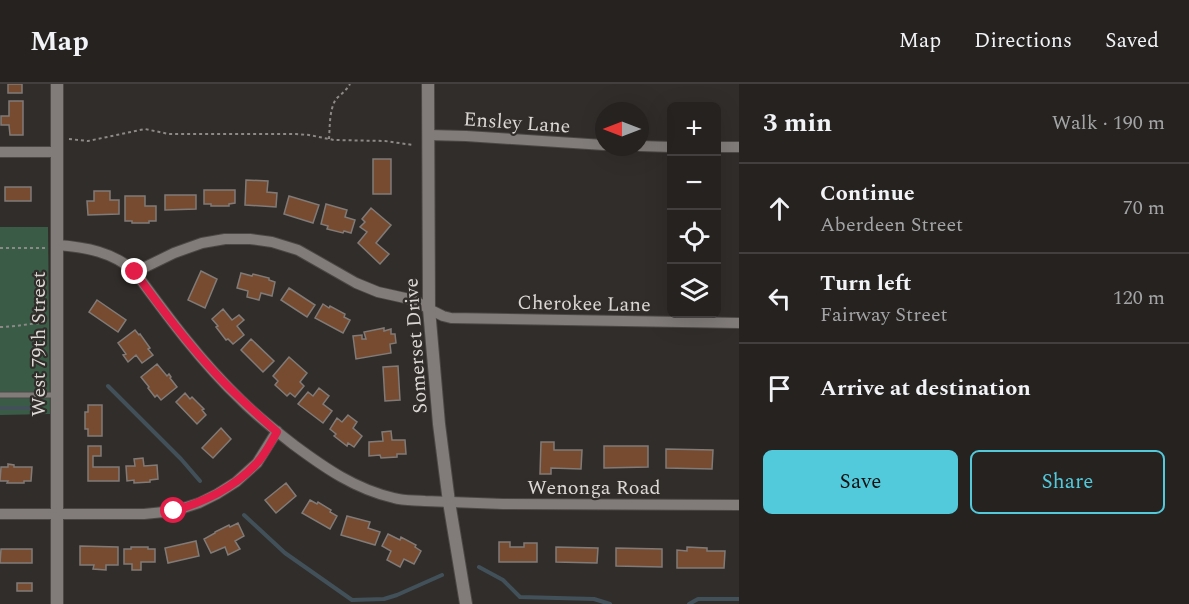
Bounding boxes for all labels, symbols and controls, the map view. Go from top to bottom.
text: Map [30,20,89,63]
text: Map [899,25,941,57]
text: Directions [974,25,1072,57]
text: Saved [1105,25,1159,57]
north arrow [595,102,649,156]
map controls [667,102,721,318]
button: + [667,102,721,156]
text: 3 min [763,103,832,143]
street label: Ensley Lane [462,104,571,142]
text: Walk · 190 m [1052,108,1165,138]
button: − [667,156,721,210]
text: Continue [820,177,915,210]
icon: ahead [763,192,796,225]
text: 70 m [1123,193,1165,223]
button: locate [667,210,721,264]
text: Aberdeen Street [820,210,963,240]
route end [121,258,147,284]
button: layers [667,264,721,318]
text: Turn left [820,267,912,300]
street label: West 79th Street [24,271,54,417]
street label: Somerset Drive [396,277,436,415]
icon: left [763,282,796,315]
text: 120 m [1113,283,1165,313]
street label: Cherokee Lane [517,288,651,320]
text: Fairway Street [820,300,948,330]
icon: arrive [763,372,796,405]
text: Arrive at destination [820,372,1031,405]
button: Save [763,450,958,514]
button: Share [970,450,1165,514]
street label: Wenonga Road [527,473,661,503]
route start [160,497,186,523]

